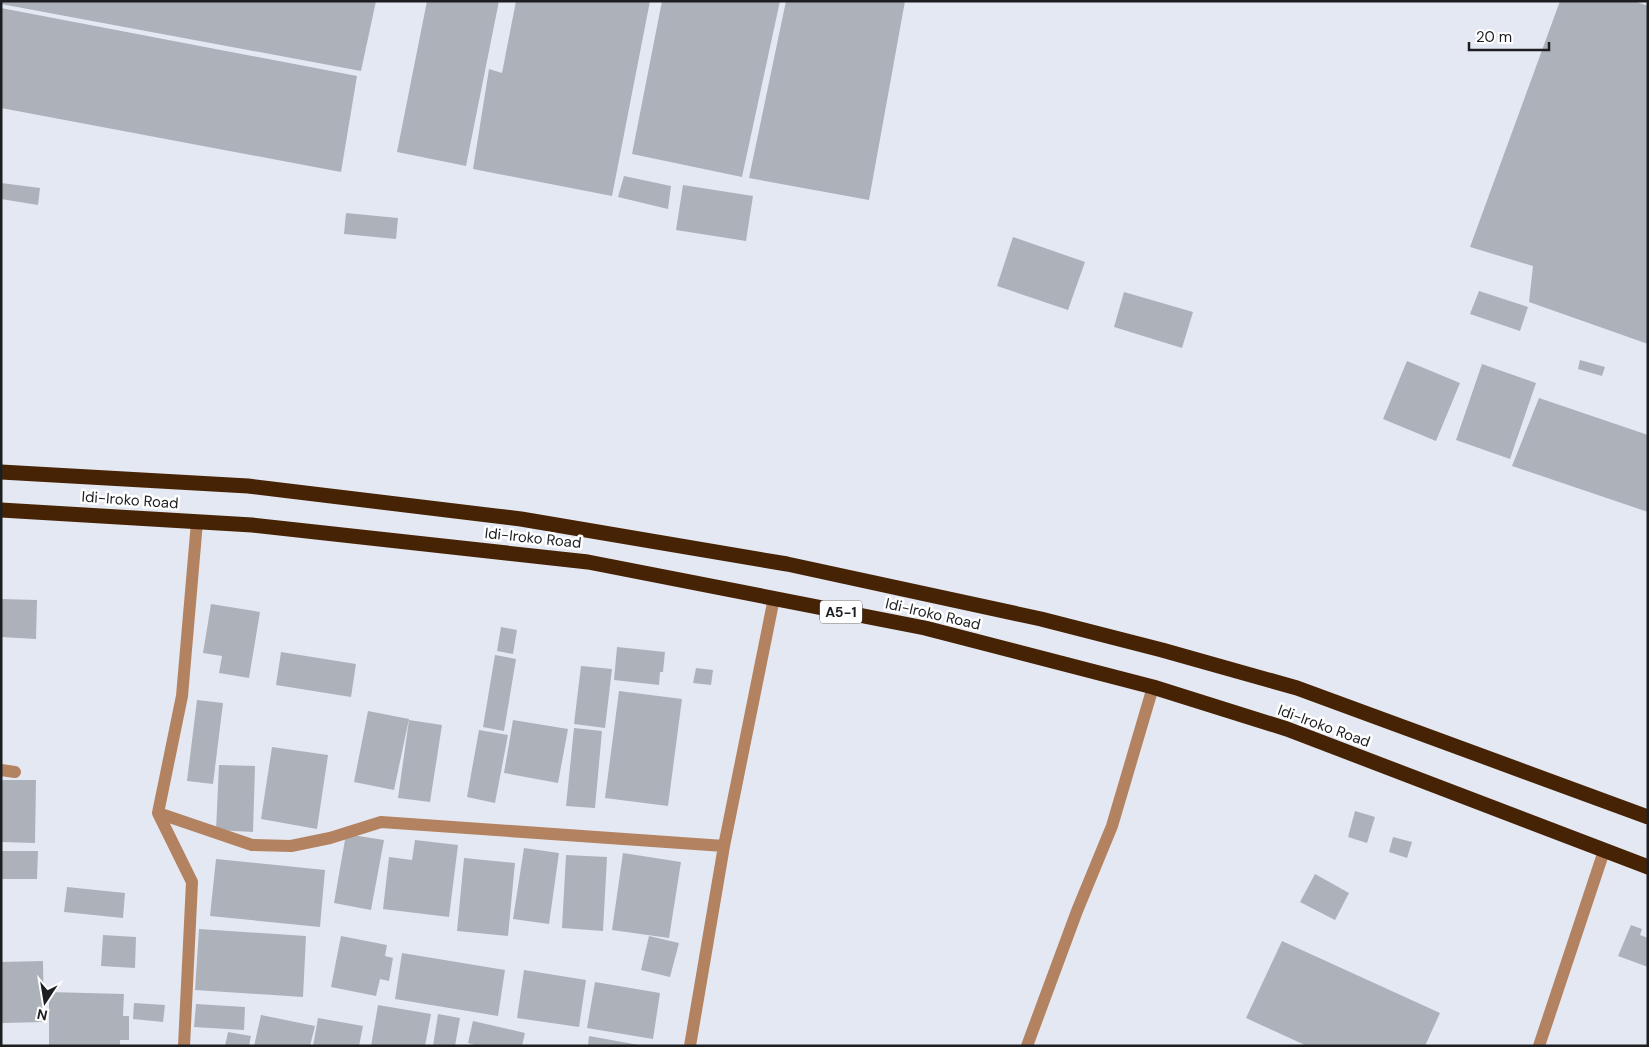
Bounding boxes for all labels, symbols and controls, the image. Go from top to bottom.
scale bar [1469,20,1549,52]
text: 20 m [1476,27,1512,47]
street label: Idi-Iroko Road [81,487,179,513]
street label: Idi-Iroko Road [484,523,582,553]
street label: Idi-Iroko Road [883,593,983,635]
road number: A5-1 [820,600,862,624]
street label: Idi-Iroko Road [1275,700,1373,752]
north arrow [20,977,70,1027]
text: N [35,1005,49,1025]

